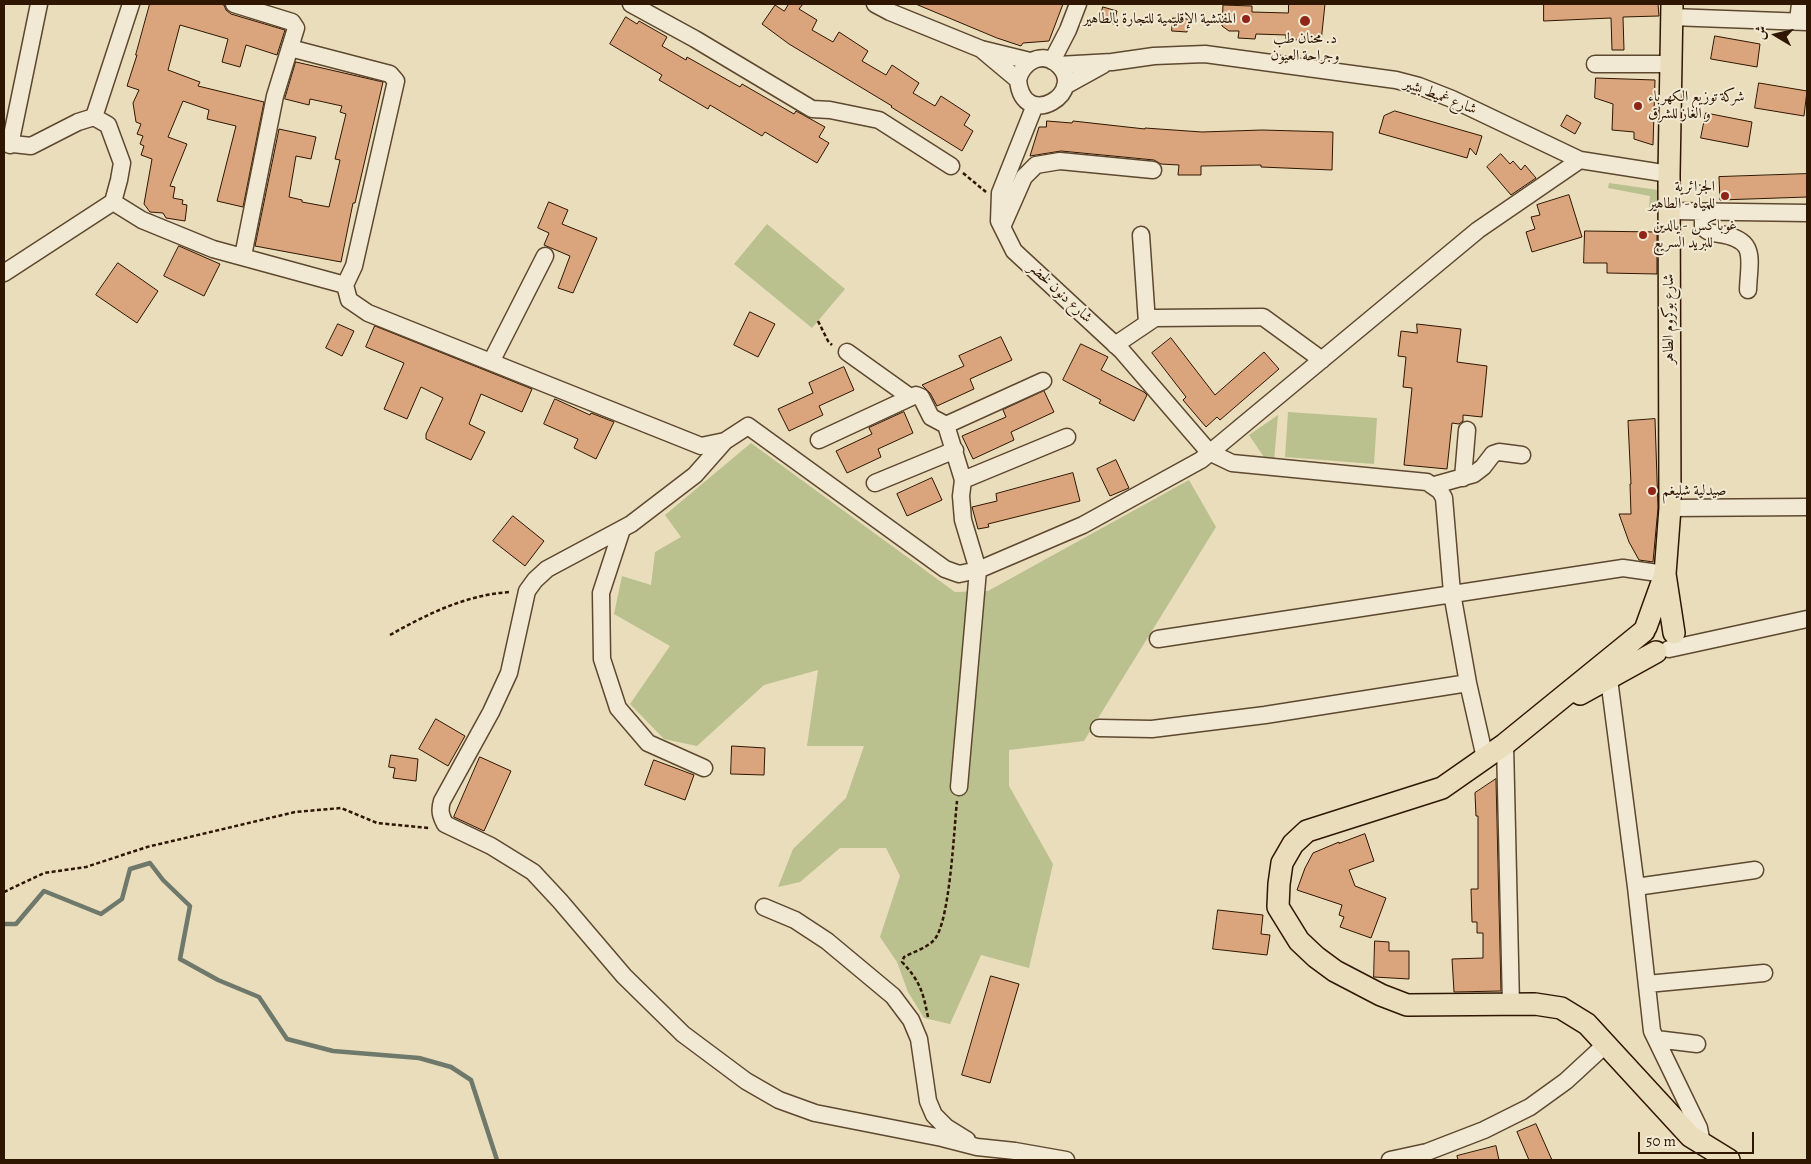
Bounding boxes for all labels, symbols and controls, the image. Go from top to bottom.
place label: المفتشية الإقليمية للتجارة بالطاهير [1083,10,1236,28]
north arrow [1751,10,1801,60]
marker: المفتشية الإقليمية للتجارة بالطاهير [1240,13,1252,25]
marker: د. محنان طب وجراحة العيون [1298,14,1312,28]
text: ش [1750,24,1771,41]
place label: د. محنان طب وجراحة العيون [1271,30,1339,65]
street label: شارع غميط بشير [1401,75,1479,119]
place label: شركة توزيع الكهرباء و الغاز للشرق [1648,88,1744,123]
marker: شركة توزيع الكهرباء و الغاز للشرق [1632,100,1644,112]
place label: الجزائرية للمياه - الطاهير [1649,178,1715,213]
marker: الجزائرية للمياه - الطاهير [1719,190,1731,202]
place label: غوباكس - يالدين للبريد السريع [1653,217,1737,252]
marker: غوباكس - يالدين للبريد السريع [1637,229,1649,241]
street label: شارع دنون لخضر [1024,259,1096,327]
street label: شارع بوكروم الطاهر [1660,274,1678,364]
place label: صيدلية شليغم [1662,482,1727,500]
marker: صيدلية شليغم [1646,485,1658,497]
scale bar [1641,1122,1757,1154]
text: 50 m [1646,1131,1676,1151]

